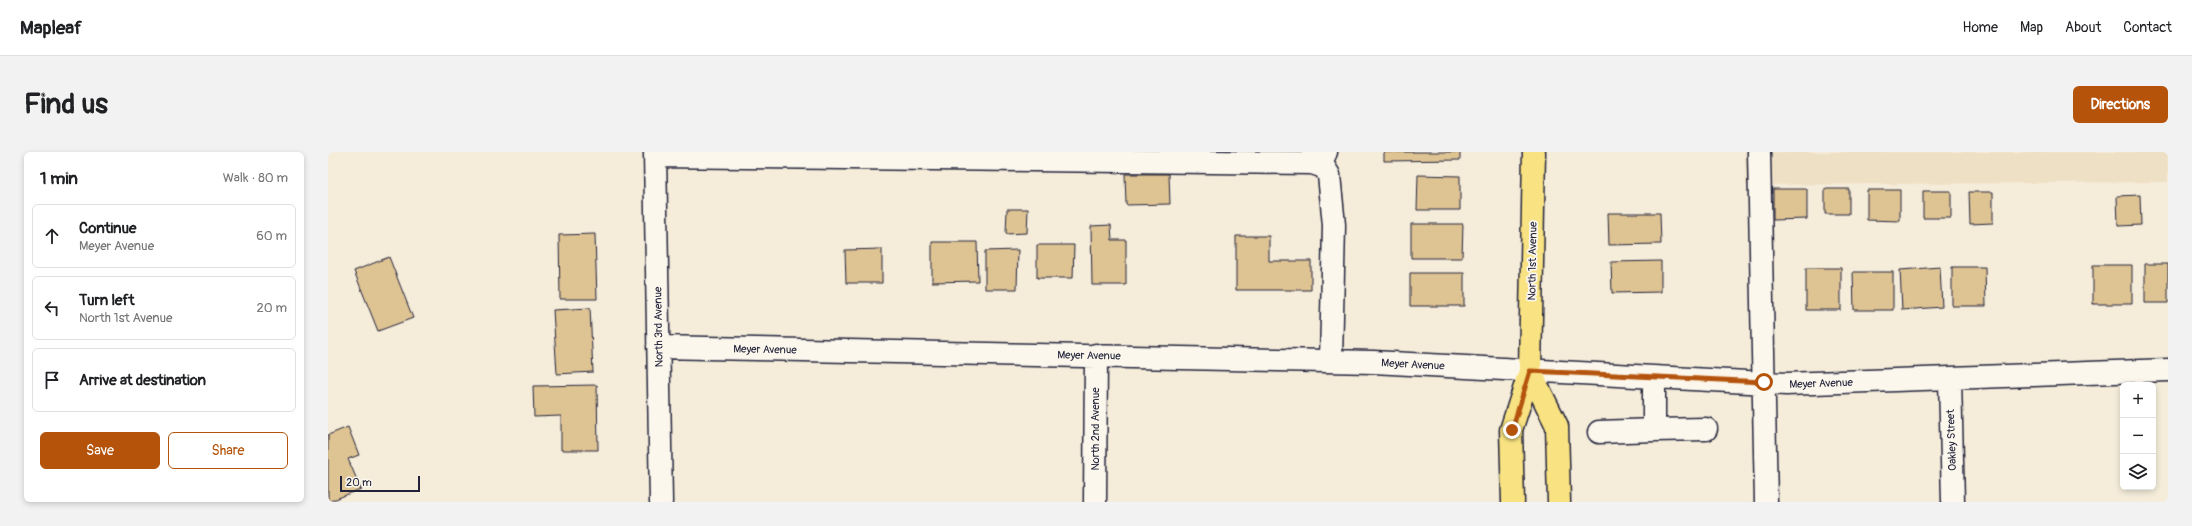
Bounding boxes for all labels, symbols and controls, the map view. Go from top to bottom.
text: Mapleaf [20,16,82,40]
text: Home [1963,19,1998,36]
text: Map [2020,19,2043,36]
text: About [2065,19,2101,36]
text: Contact [2123,19,2172,36]
button: Directions [2073,86,2168,123]
text: Find us [24,87,108,122]
text: 1 min [40,168,78,189]
text: Walk · 80 m [223,170,288,186]
text: Continue [79,219,137,238]
street label: North 1st Avenue [1525,221,1540,301]
icon: ahead [41,225,63,247]
text: 60 m [256,228,287,244]
text: Meyer Avenue [79,238,154,254]
street label: North 3rd Avenue [651,286,666,367]
text: Turn left [79,291,135,310]
icon: left [41,297,63,319]
text: 20 m [256,300,287,316]
text: North 1st Avenue [79,310,172,326]
street label: Meyer Avenue [733,342,797,357]
street label: Meyer Avenue [1057,348,1121,363]
street label: Meyer Avenue [1381,356,1446,373]
icon: arrive [41,369,63,391]
text: Arrive at destination [79,371,206,390]
route start [1755,373,1773,391]
street label: Meyer Avenue [1789,376,1854,391]
map controls [2120,382,2156,490]
button: + [2120,382,2156,418]
street label: North 2nd Avenue [1089,387,1102,471]
street label: Oakley Street [1944,408,1959,471]
button: − [2120,418,2156,454]
route end [1503,421,1521,439]
button: Save [40,432,160,469]
button: Share [168,432,288,469]
button: layers [2120,454,2156,490]
scale bar [340,474,420,493]
text: 20 m [346,476,372,489]

